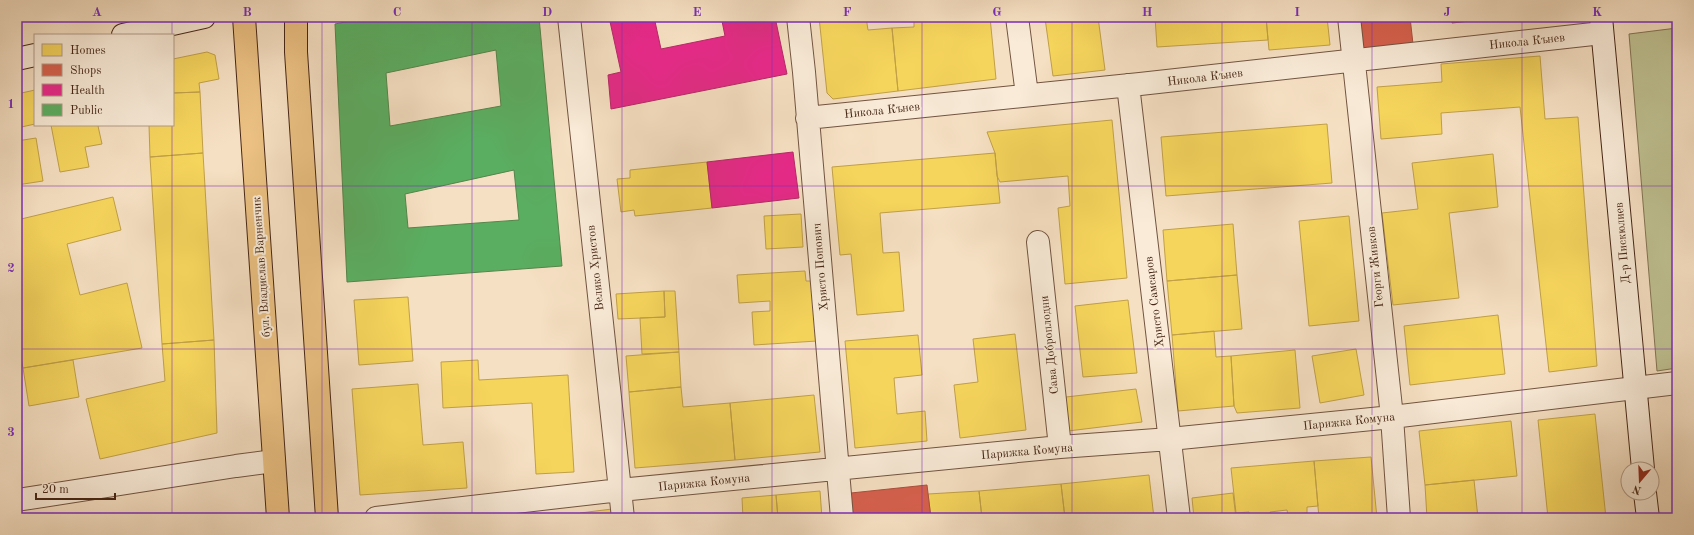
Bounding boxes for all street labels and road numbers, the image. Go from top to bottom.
street label: Никола Кънев [1489,32,1566,52]
street label: Никола Кънев [1167,67,1244,89]
street label: Никола Кънев [844,101,921,121]
street label: бул. Владислав Варненчик [251,196,273,338]
street label: Д-р Пискюлиев [1613,201,1633,284]
street label: Христо Попович [811,223,831,311]
street label: Велико Христов [586,224,606,311]
street label: Георги Живков [1366,225,1386,308]
street label: Христо Самсаров [1143,255,1167,348]
street label: Сава Доброплодни [1039,295,1061,395]
street label: Парижка Комуна [1303,411,1396,433]
street label: Парижка Комуна [981,442,1074,462]
street label: Парижка Комуна [658,472,751,494]

